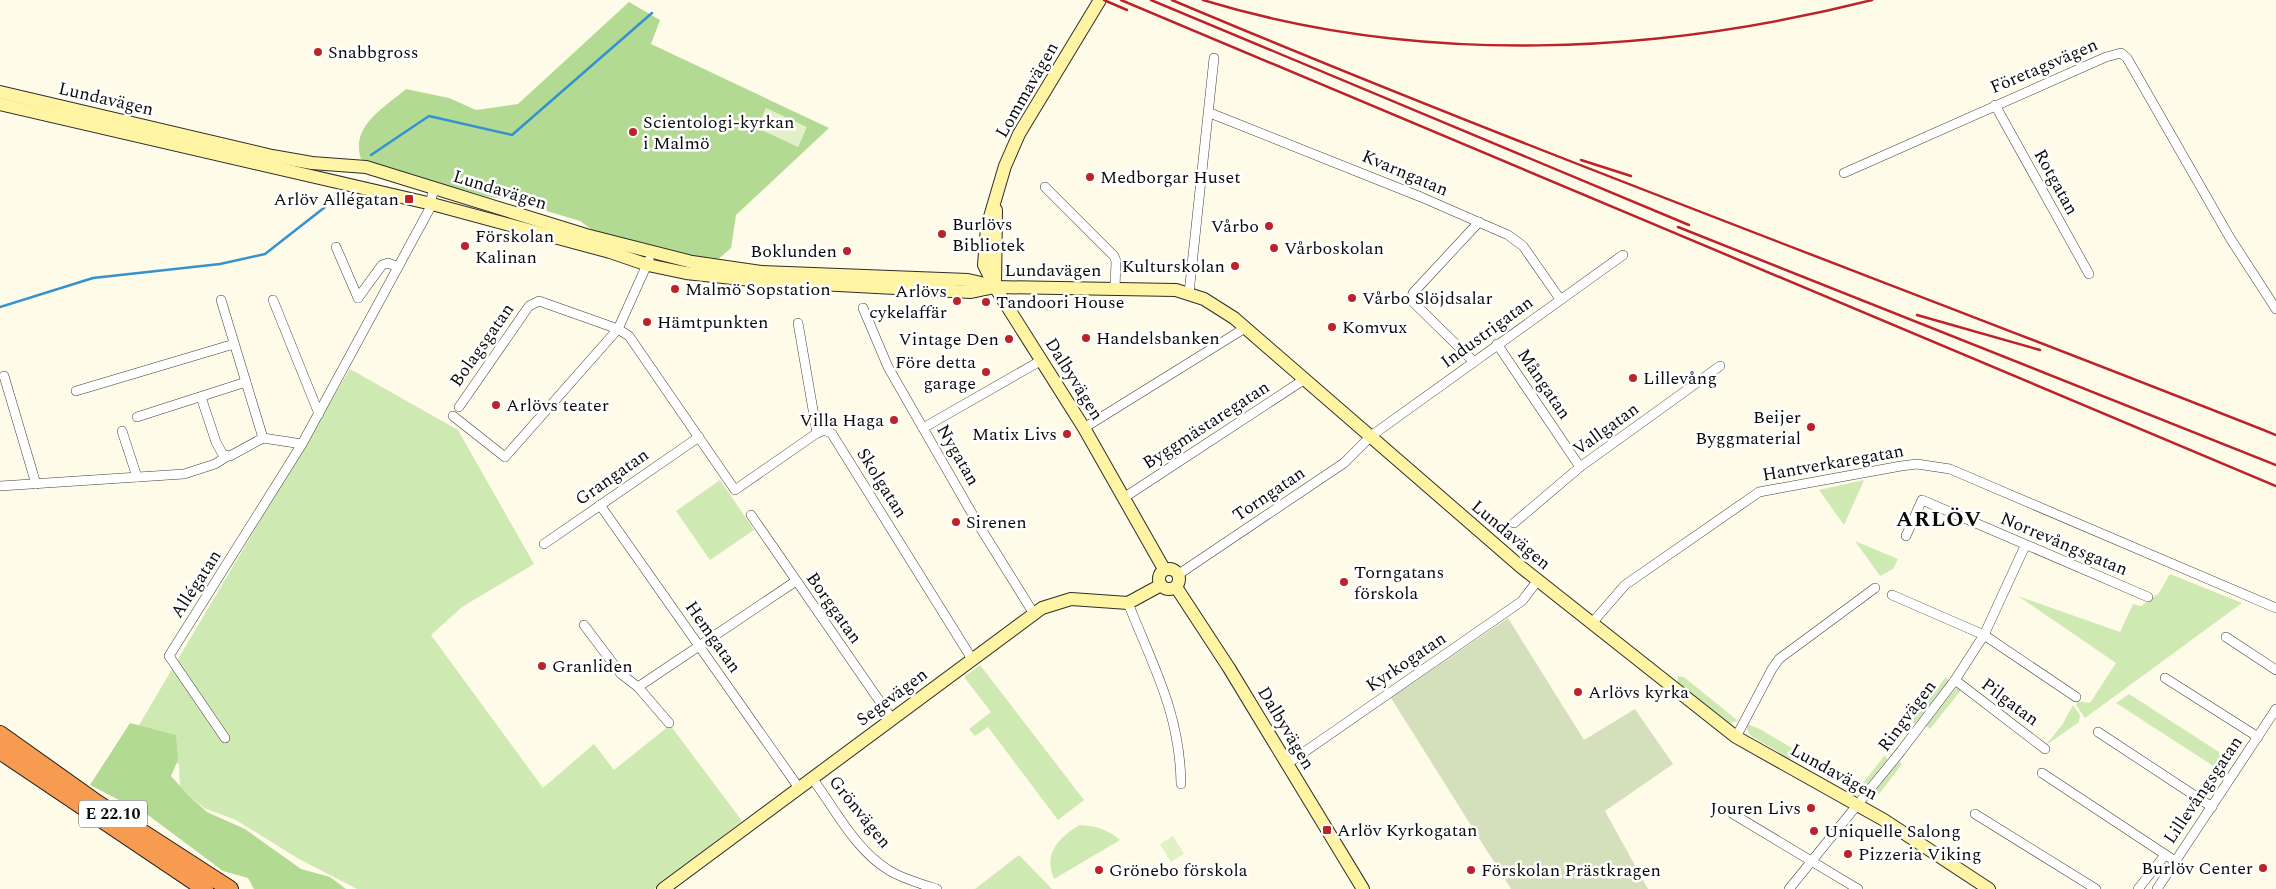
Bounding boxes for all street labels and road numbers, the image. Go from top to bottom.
street label: Företagsvägen [1986,31,2102,101]
street label: Lommavägen [989,37,1065,143]
street label: Lundavägen [56,75,156,123]
street label: Kvarngatan [1358,143,1452,203]
street label: Rotgatan [2027,144,2085,220]
street label: Lundavägen [450,163,550,217]
street label: Lundavägen [1004,257,1102,284]
street label: Industrigatan [1435,289,1539,375]
street label: Bolagsgatan [443,297,521,393]
street label: Dalbyvägen [1038,332,1110,426]
street label: Mångatan [1510,343,1578,425]
street label: Byggmästaregatan [1137,374,1275,476]
street label: Vallgatan [1567,396,1645,462]
street label: Nygatan [930,419,986,491]
street label: Hantverkaregatan [1760,437,1906,489]
street label: Grangatan [570,442,654,512]
street label: Skolgatan [850,443,914,523]
street label: Torngatan [1227,460,1311,528]
street label: Lundavägen [1465,493,1557,577]
street label: Norrevångsgatan [1996,505,2132,583]
street label: Allégatan [164,544,228,624]
street label: Borggatan [799,566,869,650]
street label: Hemgatan [678,595,748,679]
street label: Kyrkogatan [1360,625,1452,699]
street label: Segevägen [851,661,933,733]
street label: Pilgatan [1975,671,2045,733]
street label: Ringvägen [1871,674,1943,758]
street label: Dalbyvägen [1251,681,1321,775]
street label: Lillevångsgatan [2157,730,2249,850]
street label: Lundavägen [1785,737,1883,807]
street label: Grönvägen [822,770,898,854]
road number: E 22.10 [79,801,147,828]

